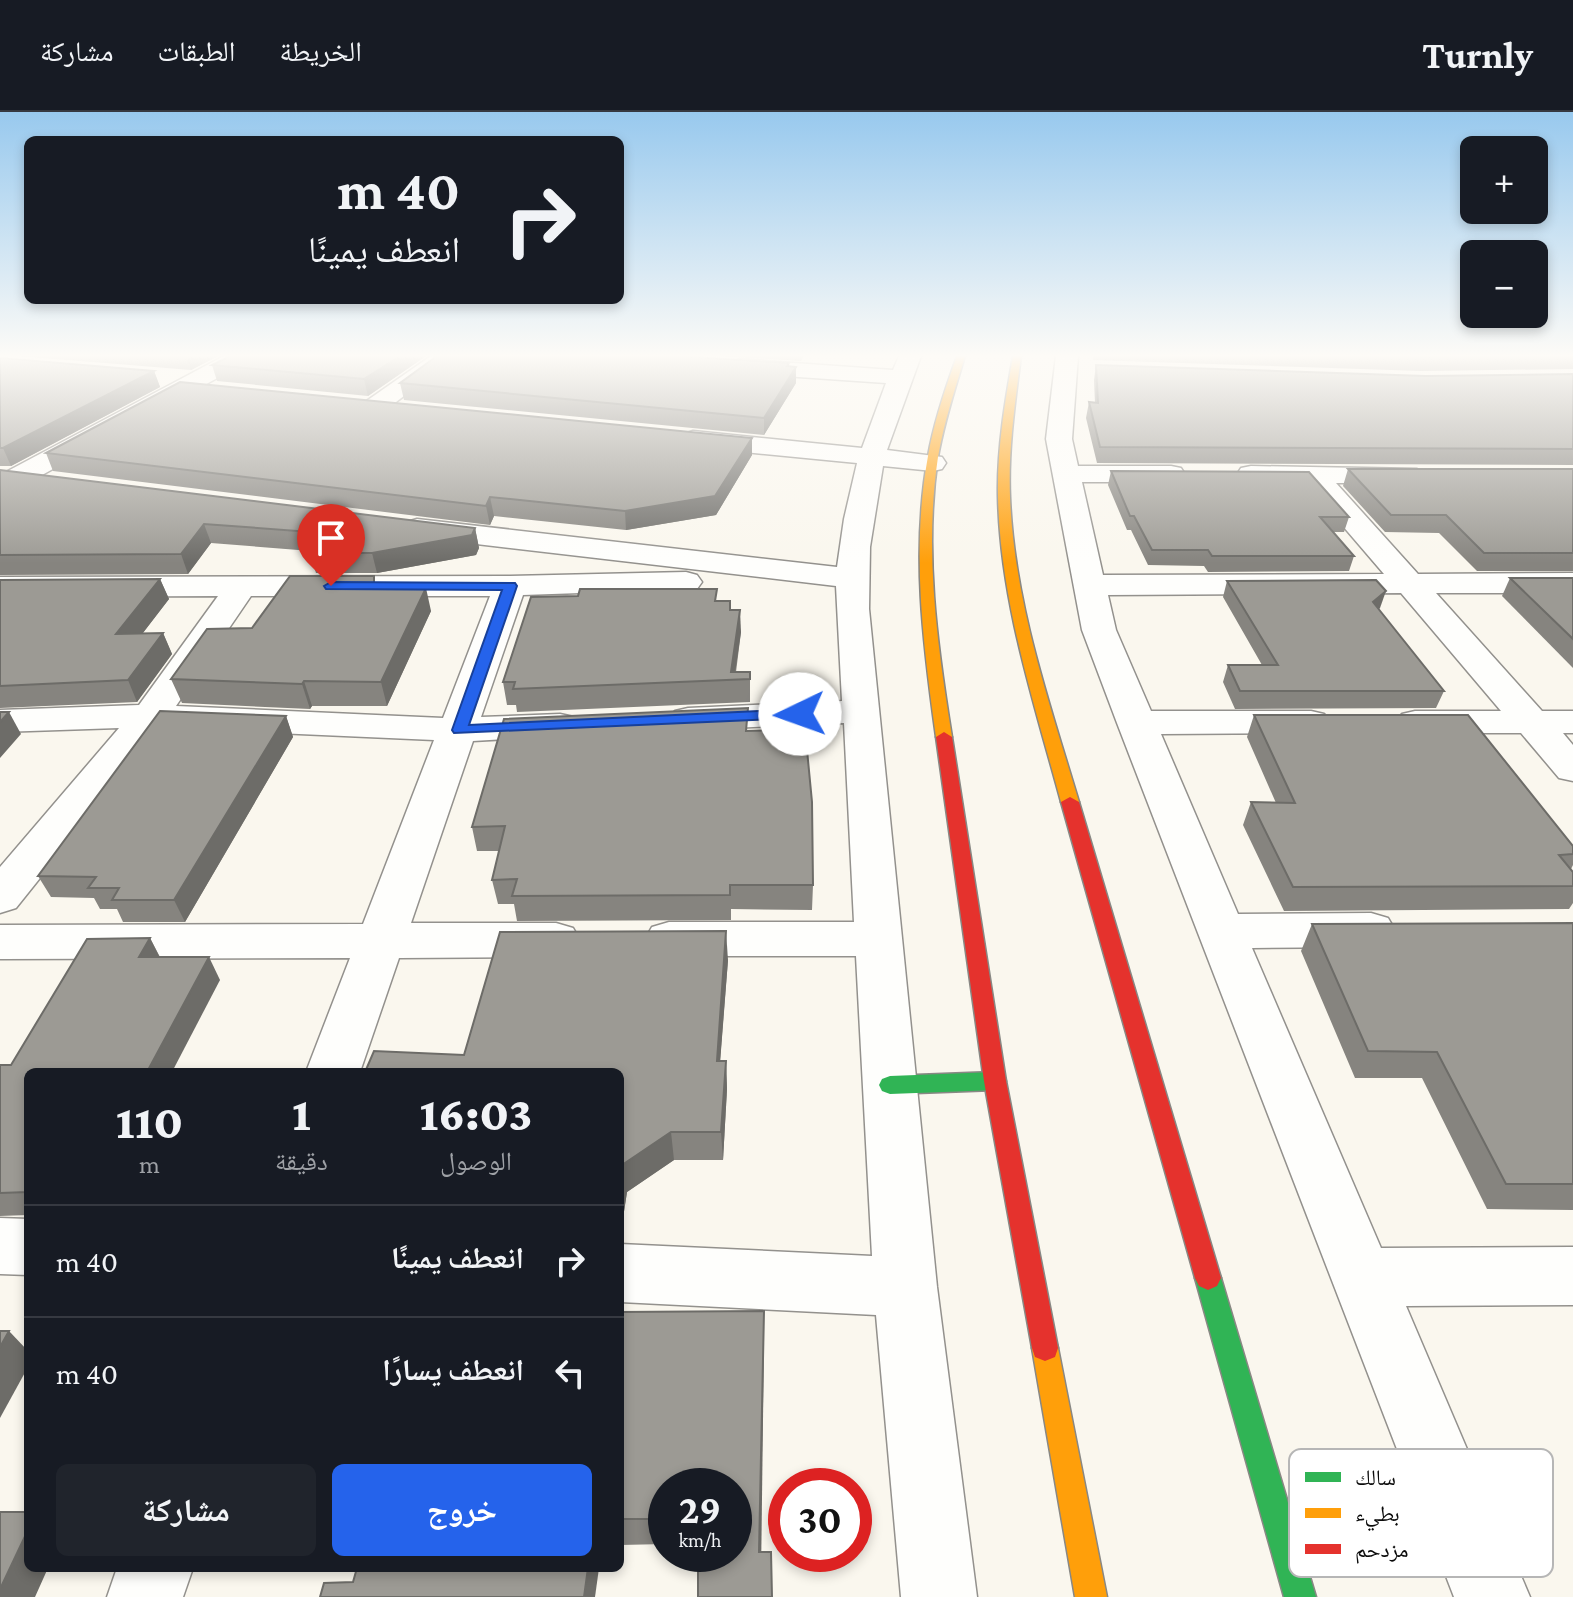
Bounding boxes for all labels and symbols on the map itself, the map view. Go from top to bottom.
pin [297,504,365,586]
position arrow [758,672,842,756]
legend [1289,1449,1553,1577]
text: سالك [1355,1465,1396,1490]
speed limit sign: 30 [768,1468,872,1572]
text: بطيء [1355,1501,1400,1531]
text: مزدحم [1355,1537,1409,1564]

